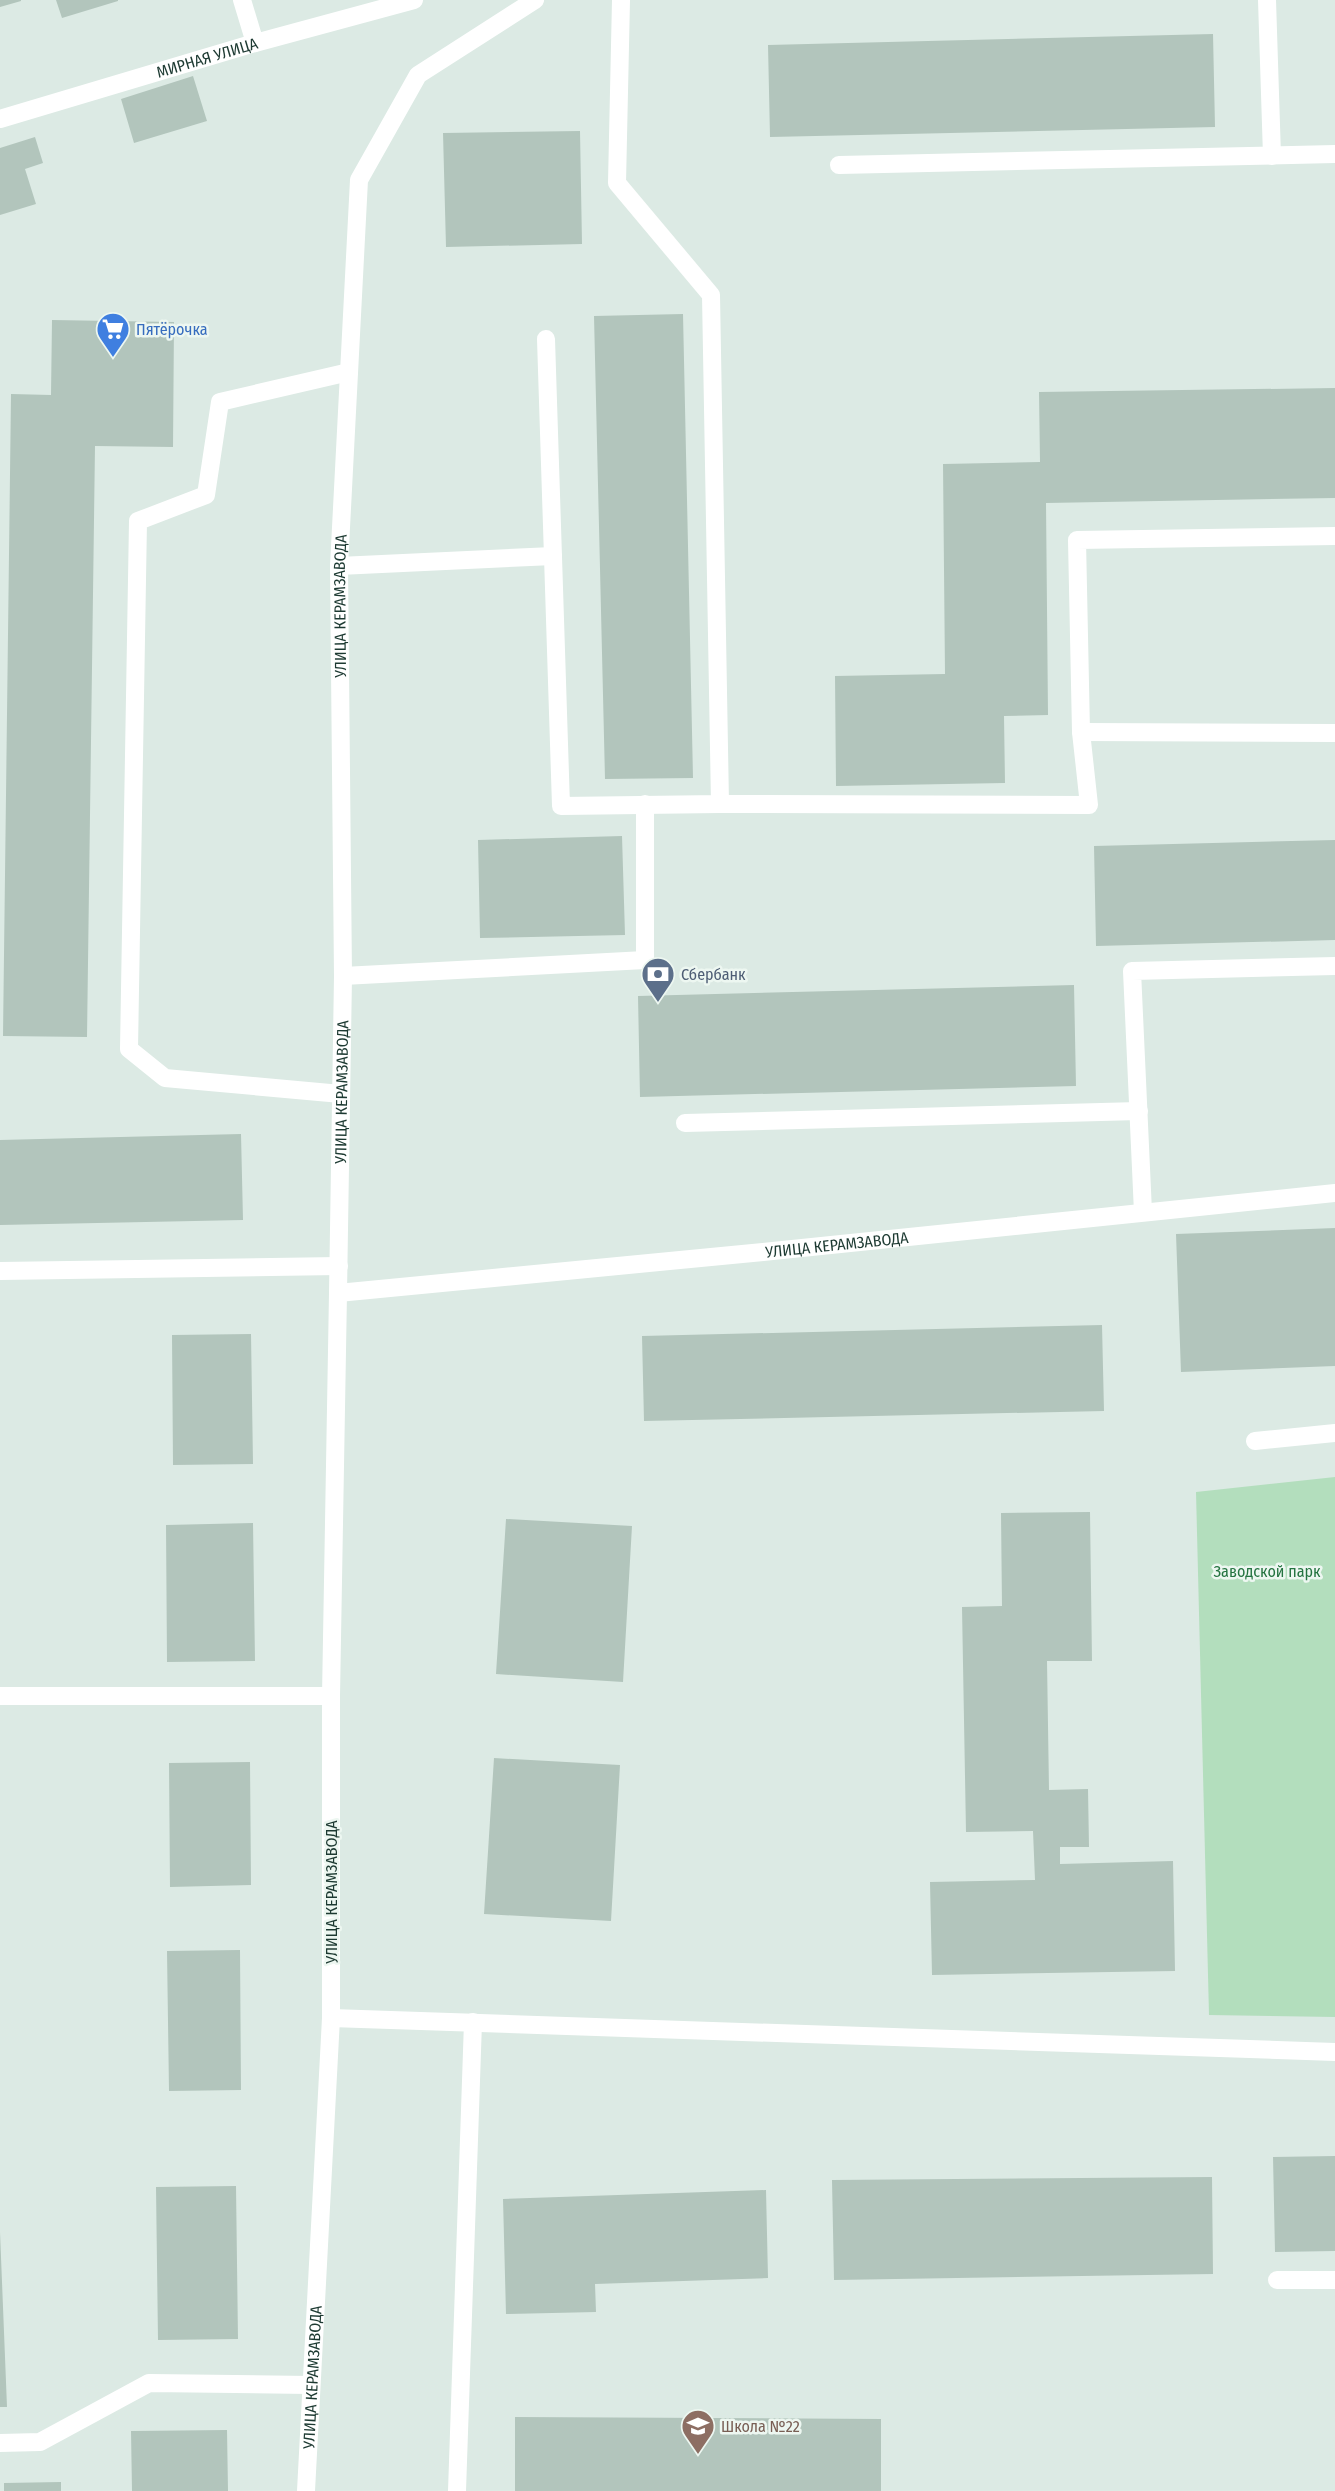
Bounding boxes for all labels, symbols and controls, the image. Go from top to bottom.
street label: МИРНАЯ УЛИЦА [154,33,260,81]
supermarket icon: Пятёрочка [95,311,131,358]
place label: Пятёрочка [136,320,208,339]
street label: УЛИЦА КЕРАМЗАВОДА [329,533,350,679]
bank icon: Сбербанк [640,956,676,1003]
place label: Сбербанк [681,965,746,984]
street label: УЛИЦА КЕРАМЗАВОДА [331,1019,352,1165]
street label: УЛИЦА КЕРАМЗАВОДА [763,1227,910,1261]
park label: Заводской парк [1213,1562,1321,1581]
street label: УЛИЦА КЕРАМЗАВОДА [322,1820,341,1965]
street label: УЛИЦА КЕРАМЗАВОДА [299,2304,325,2450]
school or university icon: Школа №22 [680,2408,716,2455]
place label: Школа №22 [721,2417,800,2436]

